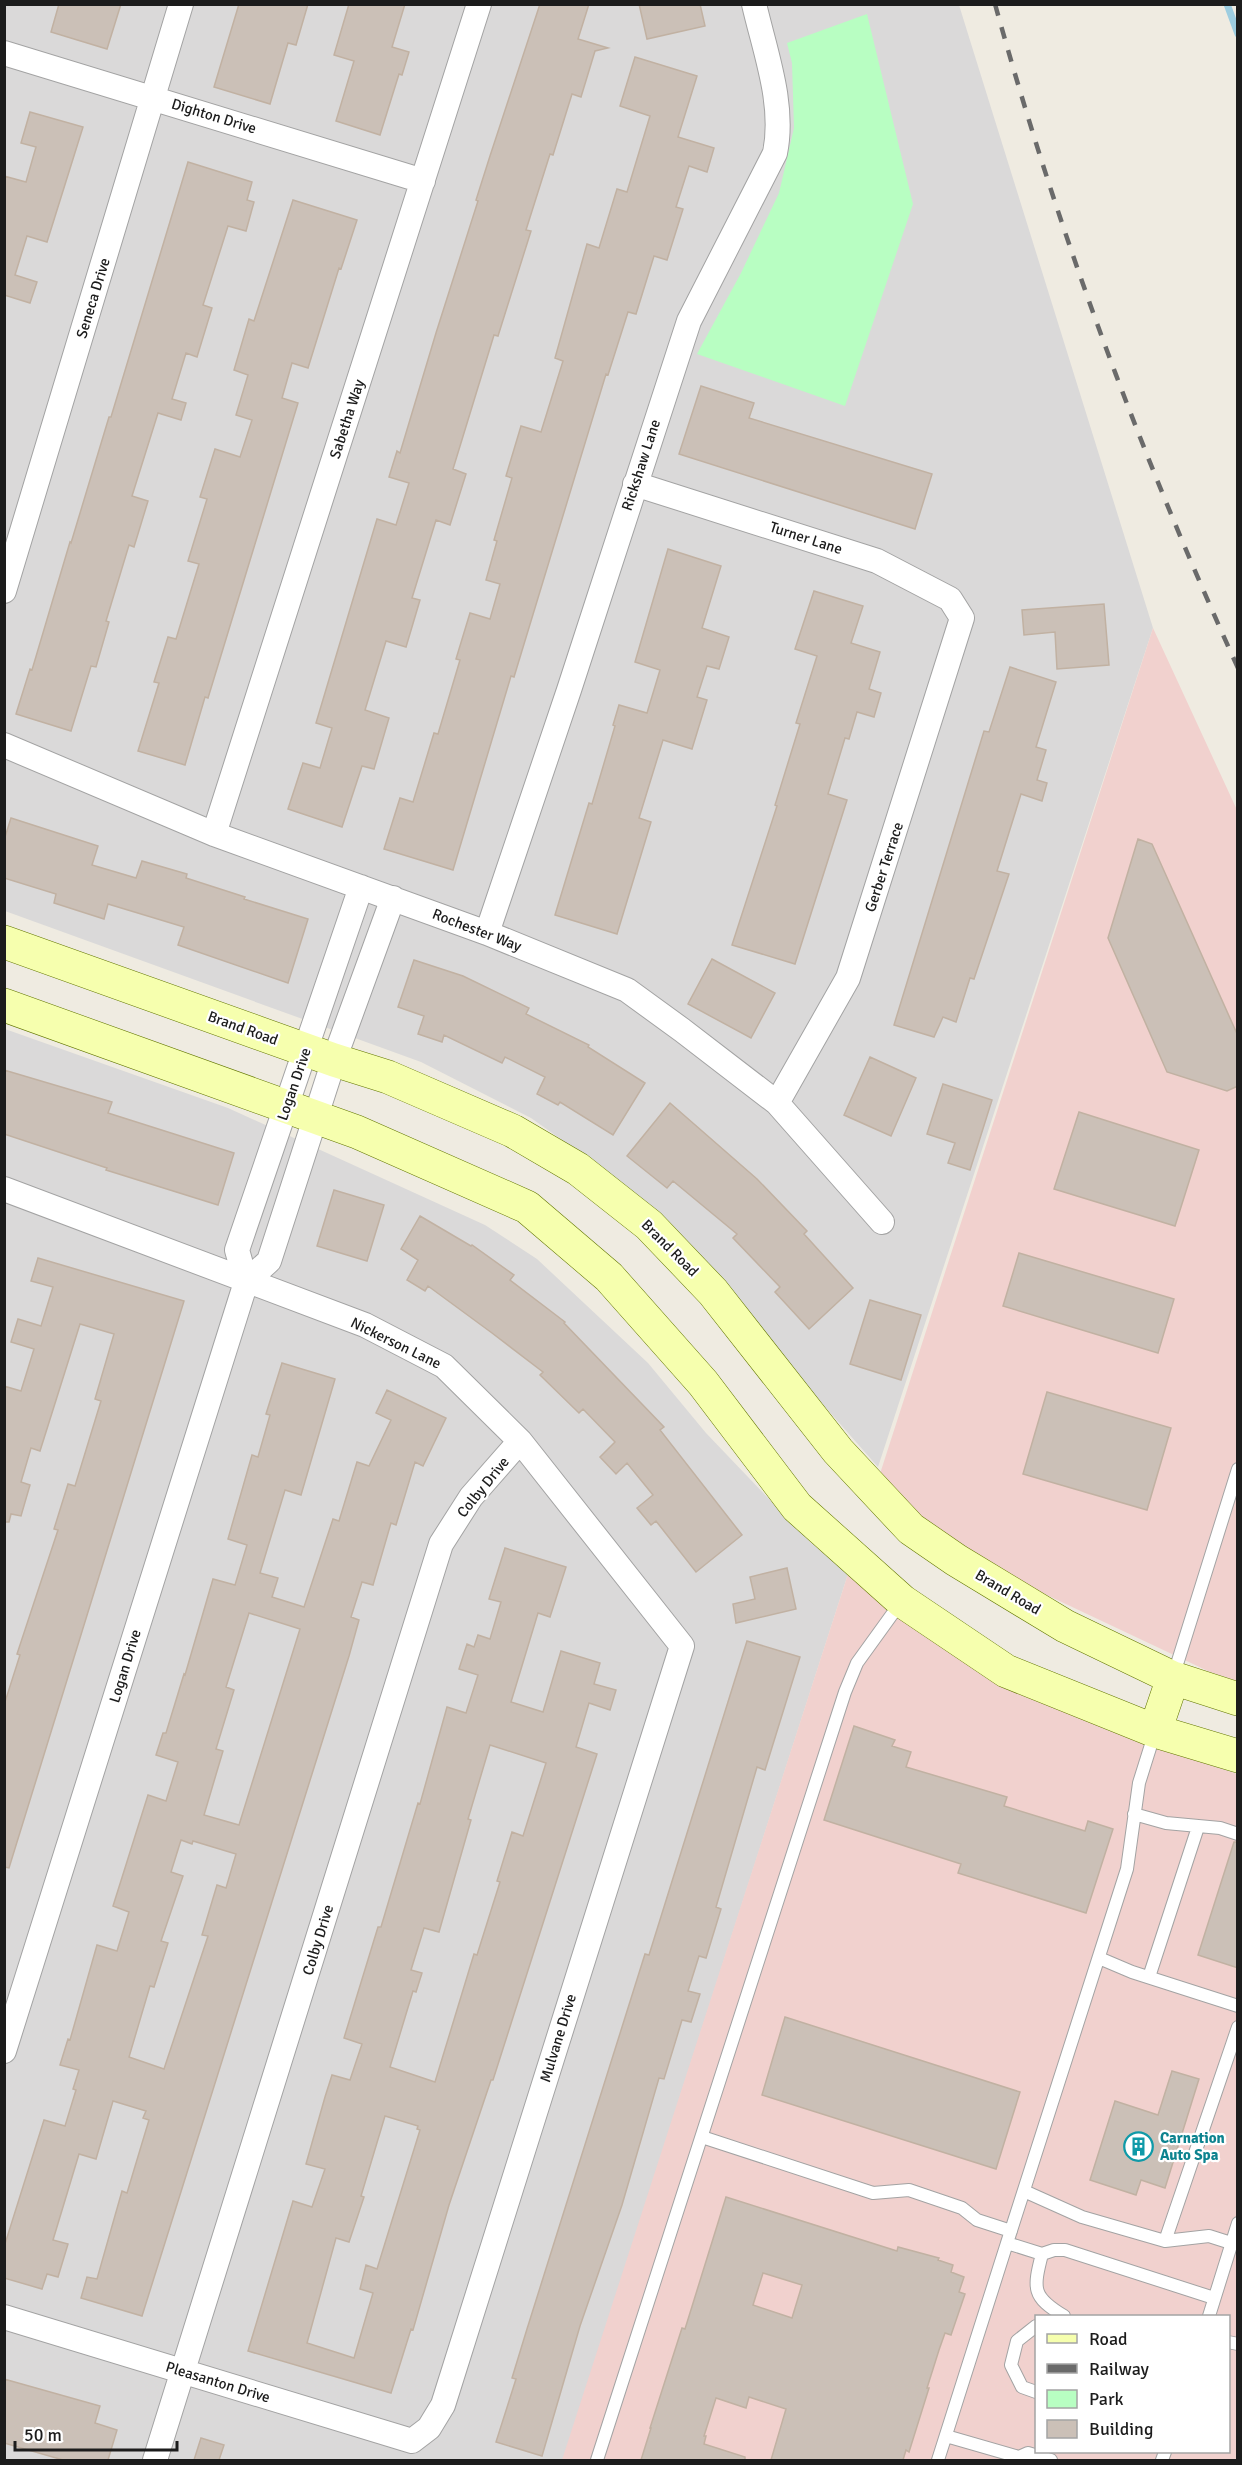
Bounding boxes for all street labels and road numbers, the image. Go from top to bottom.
street label: Dighton Drive [169,95,259,137]
street label: Seneca Drive [72,256,114,340]
street label: Sabetha Way [326,377,368,461]
street label: Rickshaw Lane [618,417,664,513]
street label: Turner Lane [767,518,845,558]
street label: Gerber Terrace [861,820,907,914]
street label: Rochester Way [430,905,524,955]
street label: Brand Road [205,1007,281,1049]
street label: Logan Drive [273,1045,315,1123]
street label: Brand Road [638,1216,702,1280]
street label: Nickerson Lane [348,1313,444,1373]
street label: Colby Drive [453,1453,513,1521]
street label: Brand Road [972,1565,1044,1619]
street label: Logan Drive [105,1627,145,1705]
street label: Colby Drive [299,1902,337,1978]
street label: Mulvane Drive [536,1992,580,2084]
street label: Pleasanton Drive [164,2358,272,2406]

